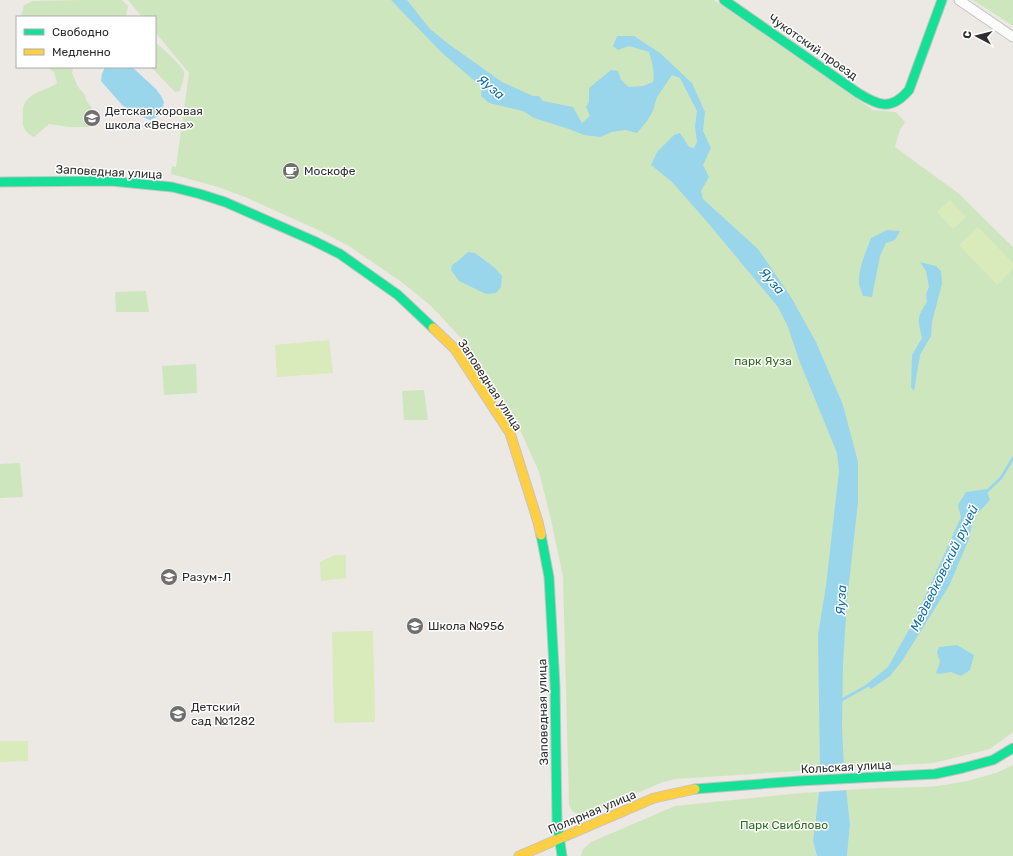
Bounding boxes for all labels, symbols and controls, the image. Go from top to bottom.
street label: Чукотский проезд [766,11,860,83]
legend [16,16,156,68]
north arrow [957,16,997,56]
text: Свободно [52,25,109,39]
text: С [961,30,975,39]
text: Медленно [52,45,111,59]
water label: Яуза [475,72,508,103]
place label: Детская хоровая школа «Весна» [105,104,203,132]
school or university icon: Детская хоровая школа «Весна» [82,108,102,128]
cafe icon: Москофе [281,161,301,181]
street label: Заповедная улица [55,162,163,182]
place label: Москофе [304,164,356,178]
water label: Яуза [756,265,788,298]
street label: Заповедная улица [455,336,525,434]
park label: парк Яуза [734,354,792,368]
water label: Медведковский ручей [907,502,981,634]
school or university icon: Разум-Л [159,567,179,587]
place label: Разум-Л [182,570,231,584]
water label: Яуза [833,584,849,615]
school or university icon: Школа №956 [405,616,425,636]
place label: Школа №956 [428,619,504,633]
street label: Заповедная улица [535,659,551,765]
place label: Детский сад №1282 [191,700,255,728]
school or university icon: Детский сад №1282 [168,704,188,724]
street label: Кольская улица [800,758,892,776]
street label: Полярная улица [546,787,638,837]
park label: Парк Свиблово [740,818,828,832]

